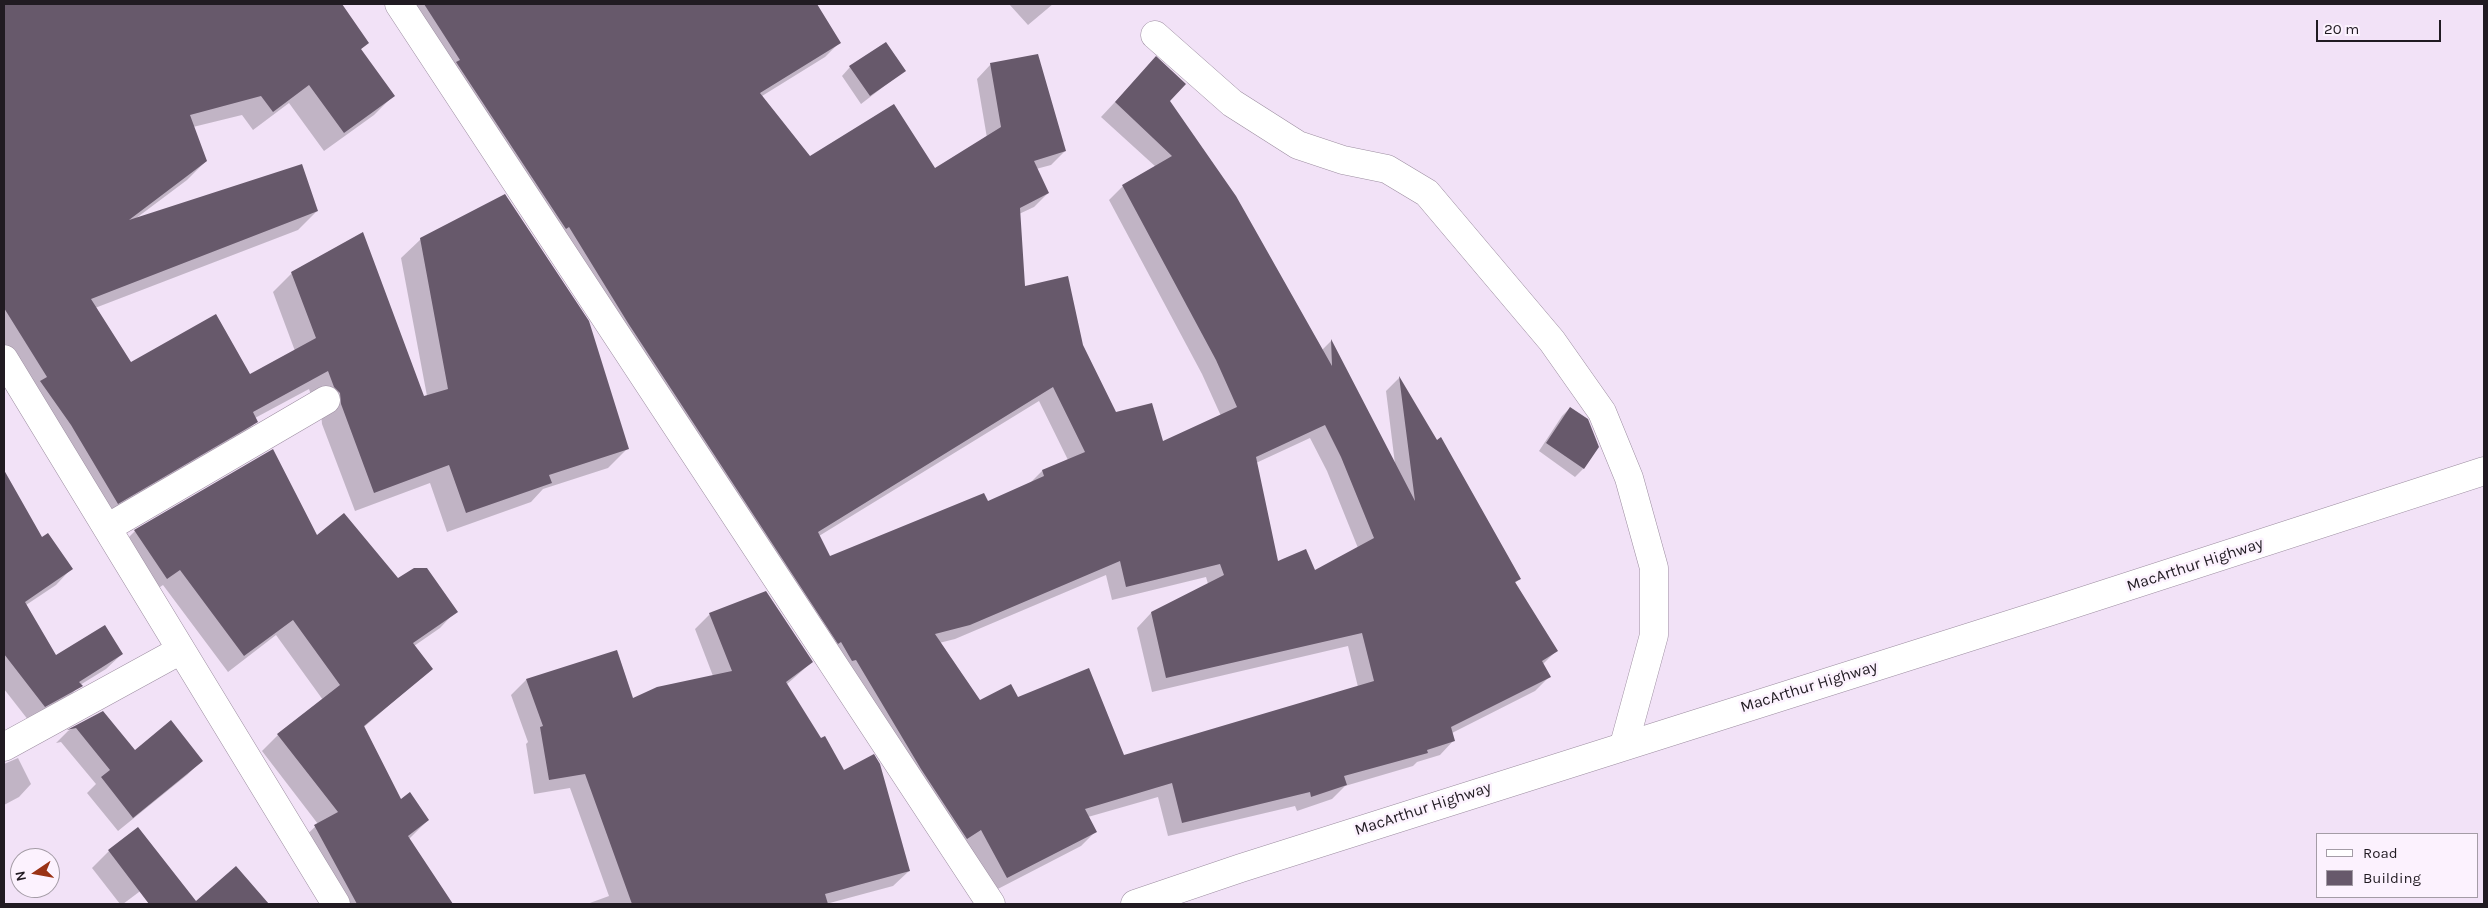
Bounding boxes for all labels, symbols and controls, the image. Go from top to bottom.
scale bar [2318,10,2443,42]
text: 20 m [2324,20,2359,38]
street label: MacArthur Highway [2124,534,2266,596]
street label: MacArthur Highway [1738,657,1880,717]
street label: MacArthur Highway [1352,778,1494,840]
legend [2316,833,2478,898]
text: Road [2363,844,2398,862]
north arrow [10,848,60,898]
text: N [11,869,30,883]
text: Building [2363,869,2421,887]

